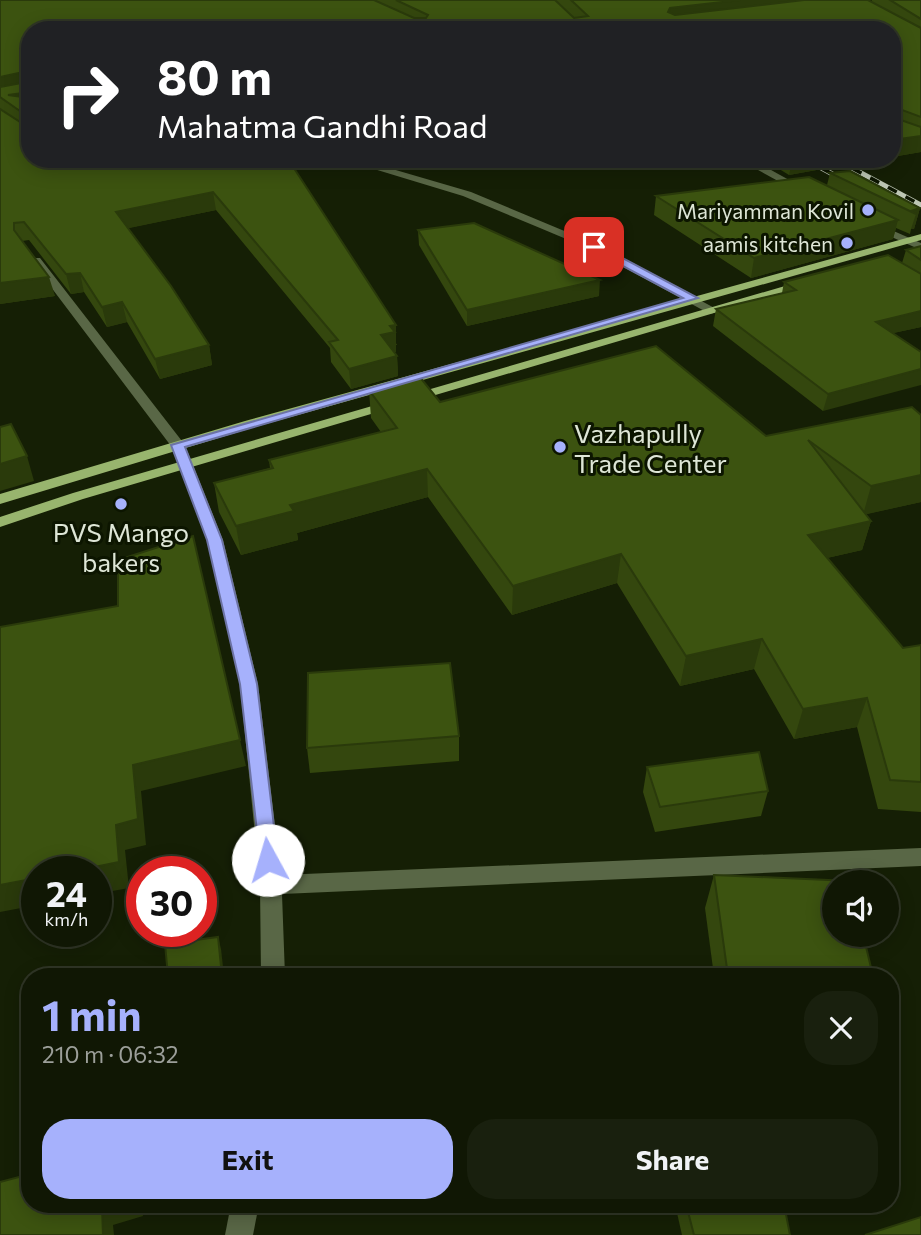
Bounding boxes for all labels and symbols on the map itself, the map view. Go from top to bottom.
place label: Mariyamman Kovil [677,198,854,223]
marker: Mariyamman Kovil [860,202,876,218]
pin [564,217,624,277]
place label: aamis kitchen [703,231,833,256]
marker: aamis kitchen [839,235,855,251]
place label: Vazhapully Trade Center [574,417,727,478]
marker: Vazhapully Trade Center [552,439,568,455]
marker: PVS Mango bakers [113,496,129,512]
place label: PVS Mango bakers [53,516,189,577]
position arrow [231,823,305,897]
speed limit sign: 30 [126,856,217,947]

